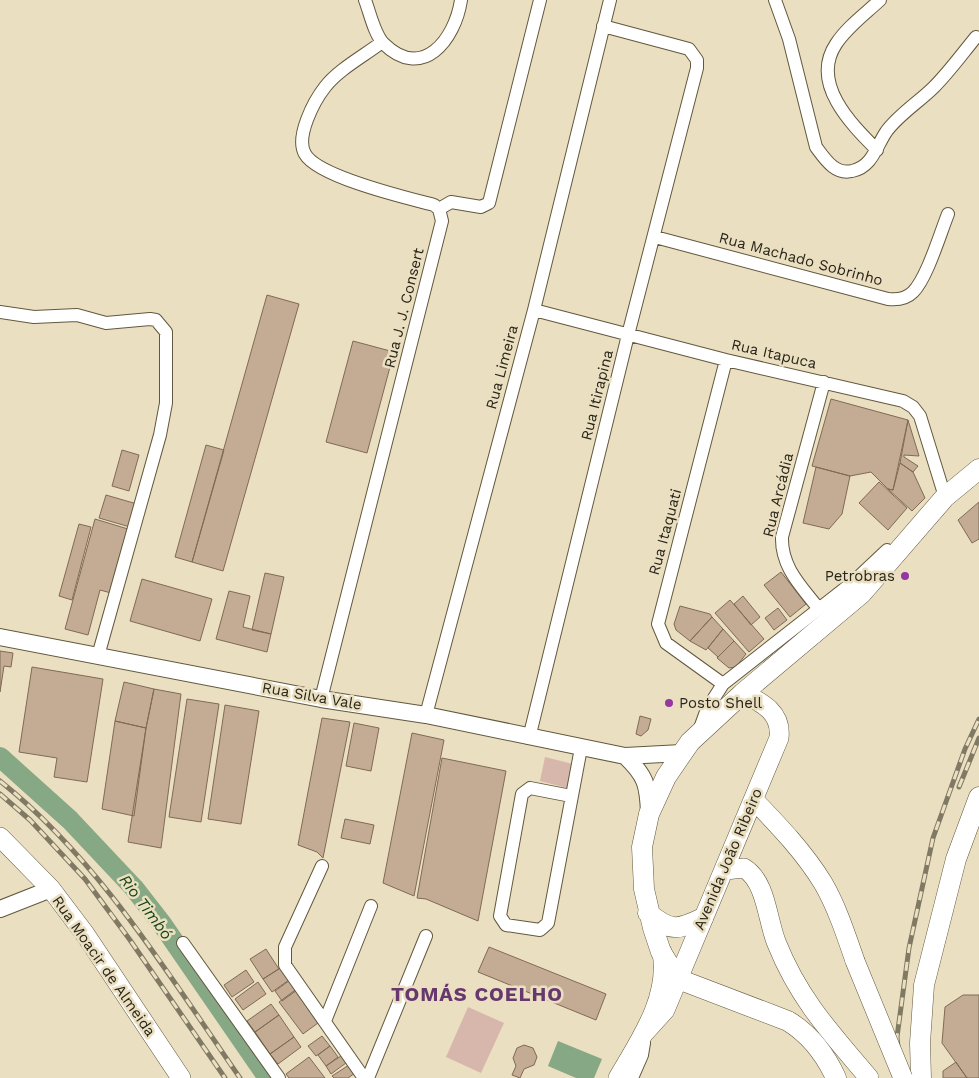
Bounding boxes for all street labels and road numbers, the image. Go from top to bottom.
street label: Rua Machado Sobrinho [717,228,885,290]
street label: Rua J. J. Consert [380,245,428,370]
street label: Rua Limeira [482,322,522,411]
street label: Rua Itapuca [730,335,819,373]
street label: Rua Itirapina [577,347,617,442]
street label: Rua Arcádia [759,450,797,539]
street label: Rua Itaquati [645,487,685,577]
street label: Rua Silva Vale [261,678,363,714]
street label: Avenida João Ribeiro [690,785,766,933]
street label: Rua Moacir de Almeida [49,892,160,1040]

